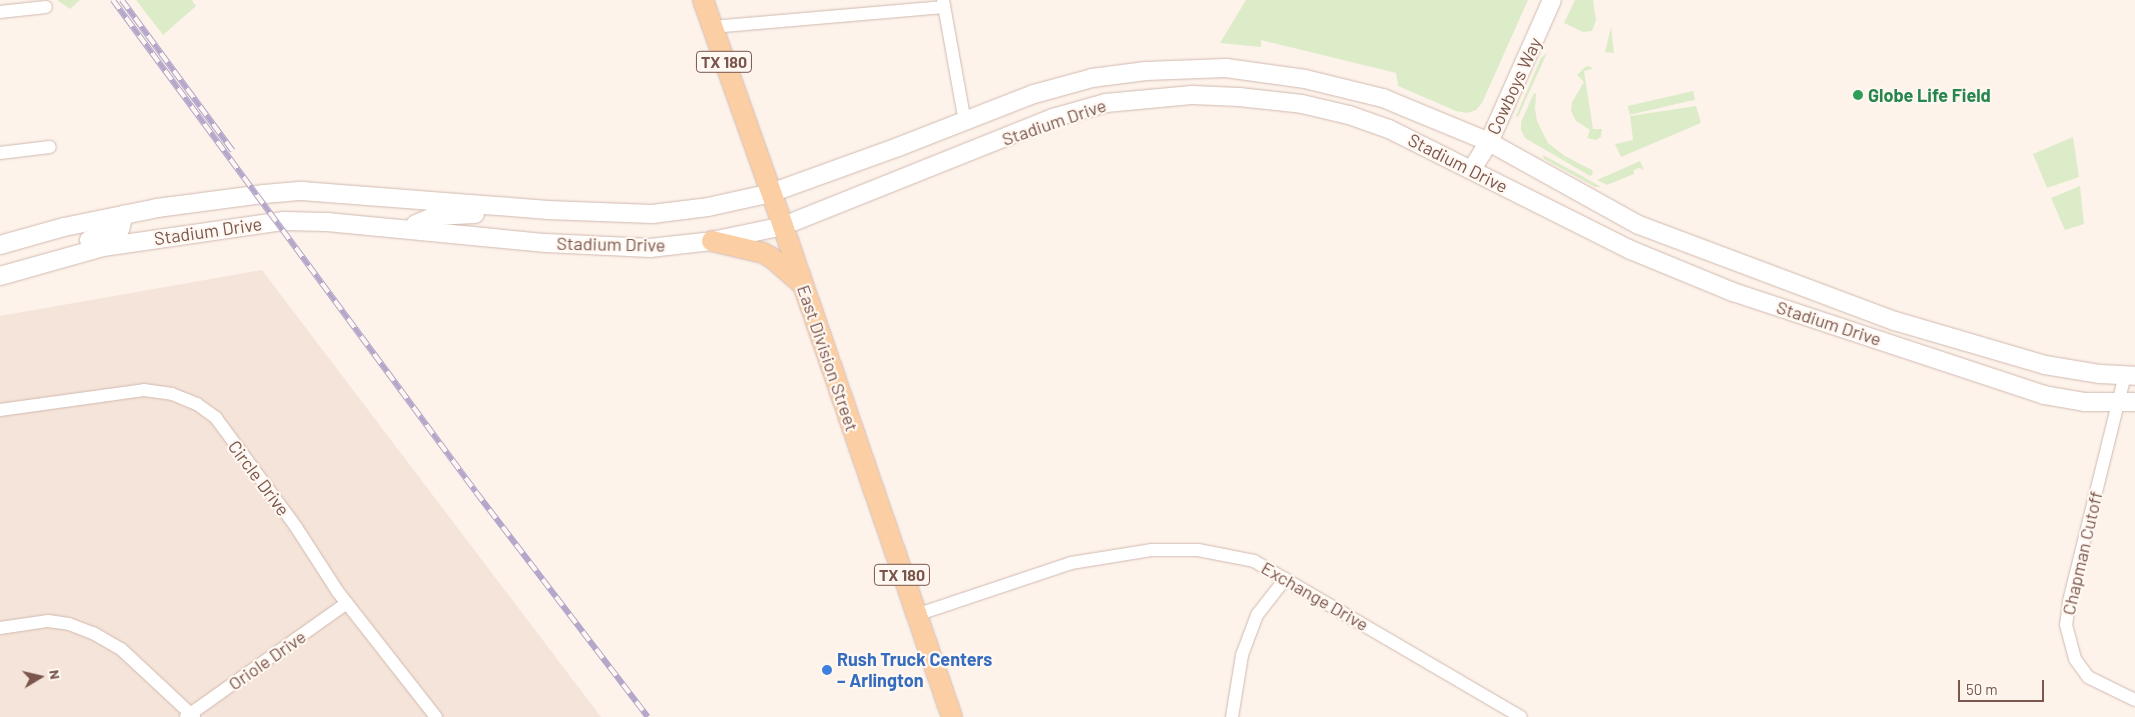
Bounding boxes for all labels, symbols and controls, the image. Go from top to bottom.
street label: Cowboys Way [1482,34,1546,138]
road number: TX 180 [695,48,753,76]
place label: Globe Life Field [1868,84,1991,106]
marker: Globe Life Field [1852,89,1864,101]
street label: Stadium Drive [999,94,1109,150]
street label: Stadium Drive [1405,129,1511,197]
street label: Stadium Drive [153,213,263,249]
street label: Stadium Drive [556,232,666,256]
street label: East Division Street [793,282,863,434]
street label: Stadium Drive [1774,296,1884,350]
street label: Circle Drive [224,436,294,520]
street label: Chapman Cutoff [2057,489,2107,617]
street label: Exchange Drive [1258,557,1372,635]
road number: TX 180 [873,562,931,588]
street label: Oriole Drive [224,625,310,695]
place label: Rush Truck Centers – Arlington [837,649,992,692]
north arrow [15,652,65,702]
marker: Rush Truck Centers – Arlington [821,664,833,676]
text: N [46,669,64,681]
scale bar [1960,670,2046,702]
text: 50 m [1966,680,1998,698]

